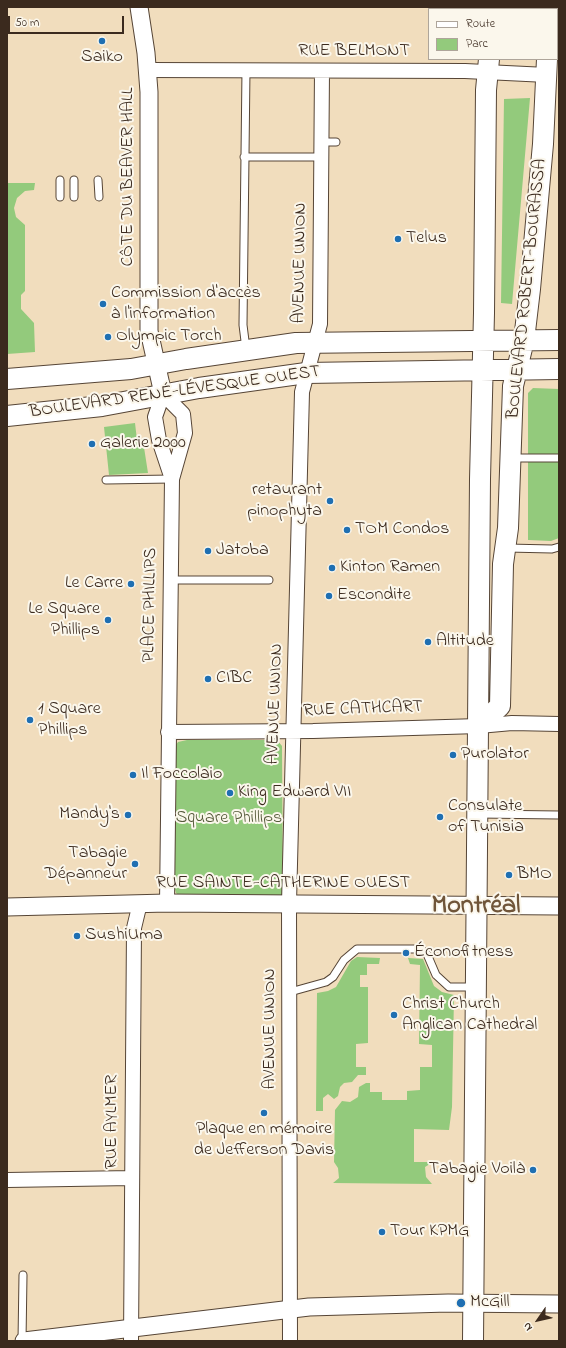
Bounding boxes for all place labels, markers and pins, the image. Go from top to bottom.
marker: Saiko [97,36,107,46]
place label: Saiko [81,47,123,69]
place label: Telus [406,228,447,250]
marker: Telus [393,234,403,244]
place label: Commission d'accès à l'information [111,283,261,326]
marker: Commission d'accès à l'information [98,299,108,309]
place label: Olympic Torch [116,326,221,348]
marker: Olympic Torch [103,332,113,342]
place label: Galerie 2000 [100,433,186,455]
marker: Galerie 2000 [87,439,97,449]
place label: retaurant pinophyta [247,480,322,522]
marker: retaurant pinophyta [325,496,335,506]
place label: TOM Condos [355,519,449,541]
marker: TOM Condos [342,525,352,535]
place label: Jatoba [216,540,269,562]
marker: Jatoba [203,546,213,556]
place label: Kinton Ramen [340,557,440,579]
marker: Kinton Ramen [327,563,337,573]
place label: Le Carre [65,573,123,595]
marker: Le Carre [126,579,136,589]
place label: Escondite [337,585,411,607]
marker: Escondite [324,591,334,601]
place label: Le Square Phillips [28,599,100,642]
marker: Le Square Phillips [103,615,113,625]
place label: Altitude [436,631,494,653]
marker: Altitude [423,637,433,647]
place label: CIBC [216,668,252,690]
marker: CIBC [203,674,213,684]
place label: 1 Square Phillips [38,699,101,742]
marker: 1 Square Phillips [25,715,35,725]
place label: Purolator [461,744,529,766]
marker: Purolator [448,750,458,760]
place label: Il Foccolaio [141,764,222,786]
marker: Il Foccolaio [128,770,138,780]
place label: King Edward VII [238,782,351,804]
marker: King Edward VII [225,788,235,798]
place label: Consulate of Tunisia [448,796,524,838]
place label: Mandy's [59,804,120,826]
marker: Mandy's [123,810,133,820]
marker: Consulate of Tunisia [435,812,445,822]
place label: Tabagie Dépanneur [45,843,127,886]
marker: Tabagie Dépanneur [130,859,140,869]
place label: BMO [517,864,552,886]
marker: BMO [504,870,514,880]
place label: SushiUma [85,925,163,947]
marker: SushiUma [72,931,82,941]
place label: Éconofitness [414,942,513,964]
marker: Éconofitness [401,948,411,958]
place label: Christ Church Anglican Cathedral [402,994,537,1036]
marker: Christ Church Anglican Cathedral [389,1010,399,1020]
marker: Plaque en mémoire de Jefferson Davis [259,1108,269,1118]
place label: Plaque en mémoire de Jefferson Davis [194,1119,334,1162]
place label: Tabagie Voilà [429,1159,525,1181]
marker: Tabagie Voilà [528,1165,538,1175]
place label: Tour KPMG [390,1221,470,1243]
marker: Tour KPMG [377,1227,387,1237]
place label: McGill [470,1292,509,1314]
marker: McGill [455,1297,467,1309]

